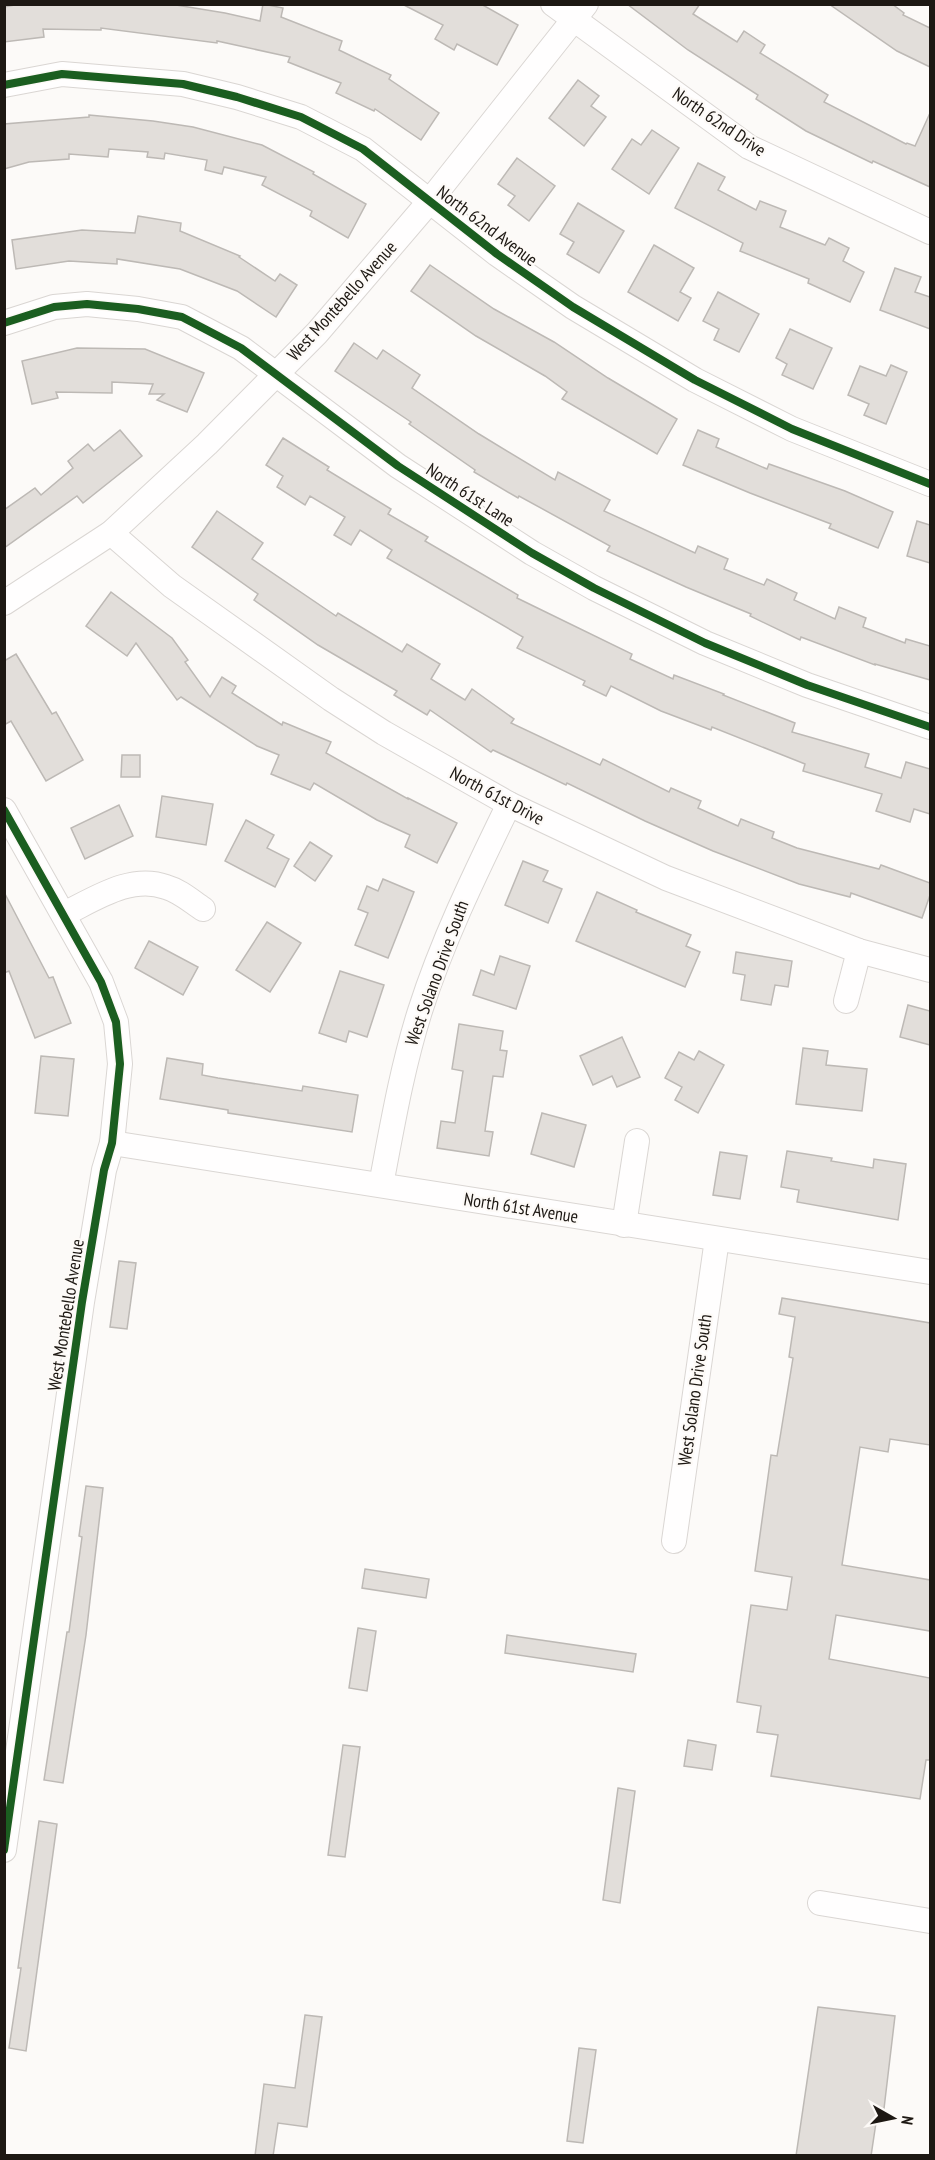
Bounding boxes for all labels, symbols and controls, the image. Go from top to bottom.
street label: North 62nd Drive [668,82,770,161]
street label: North 62nd Avenue [432,180,542,271]
street label: West Montebello Avenue [282,236,401,365]
street label: North 61st Lane [422,458,519,532]
street label: North 61st Drive [446,761,548,830]
street label: West Solano Drive South [400,897,473,1049]
street label: North 61st Avenue [462,1187,580,1228]
street label: West Montebello Avenue [42,1237,89,1392]
street label: West Solano Drive South [672,1313,717,1467]
north arrow [863,2088,923,2148]
text: N [897,2115,918,2126]

